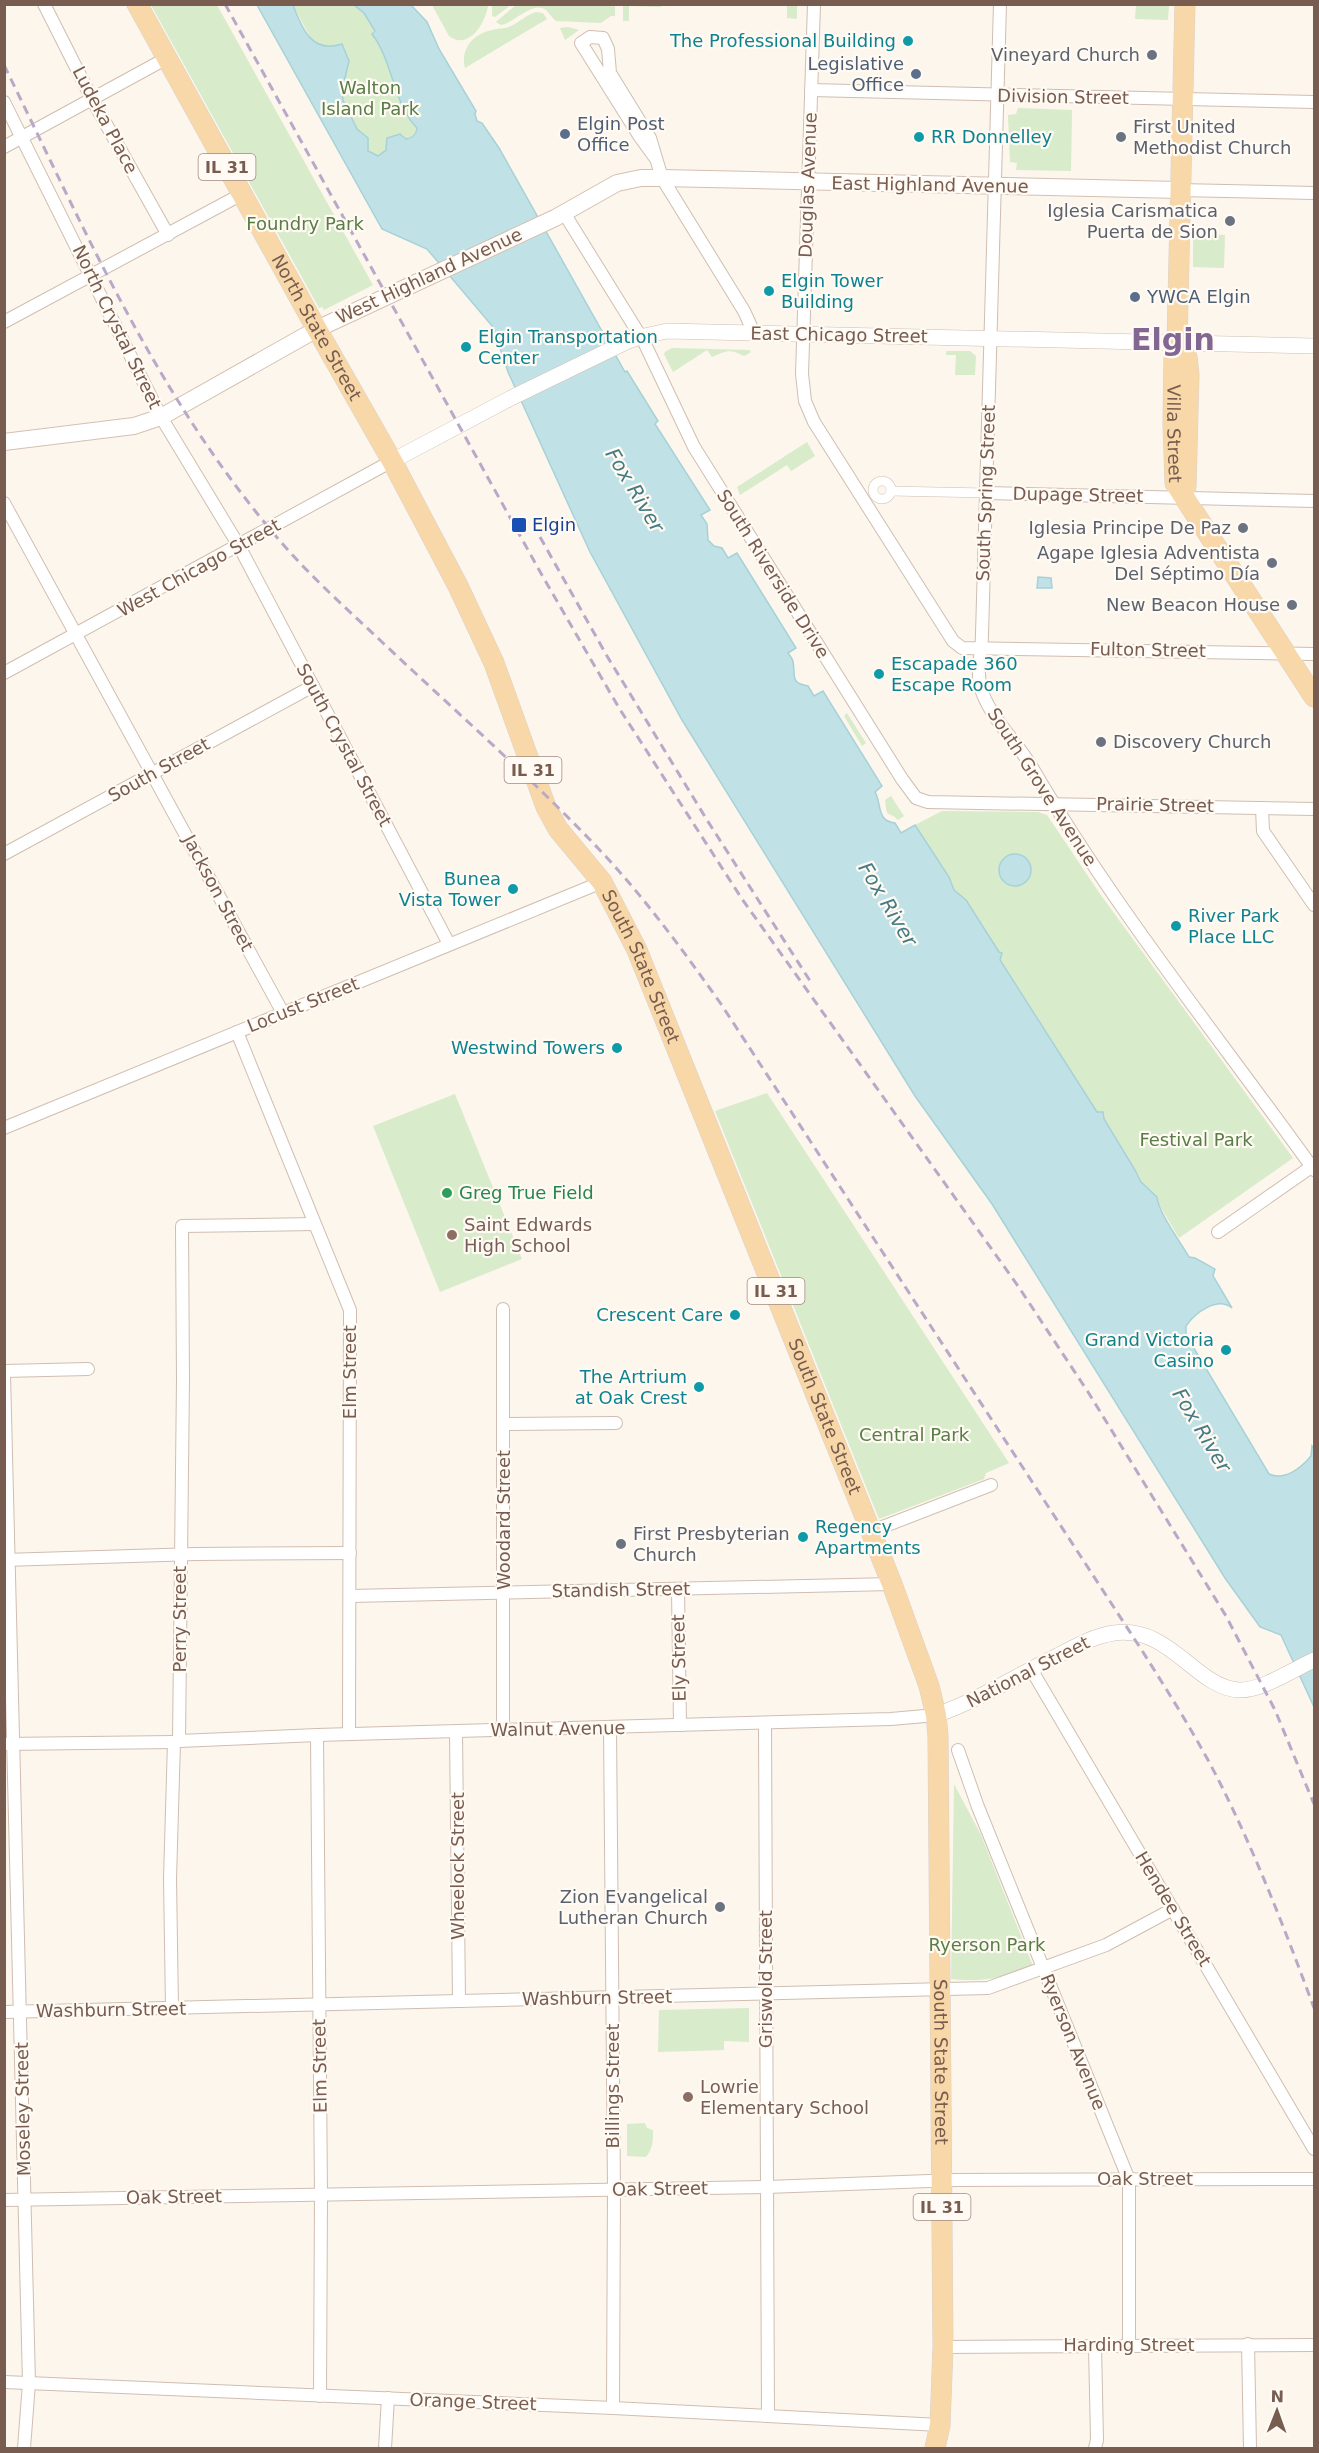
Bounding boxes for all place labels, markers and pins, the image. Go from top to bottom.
place label: The Professional Building [669,30,896,51]
marker: The Professional Building [901,34,915,48]
place label: Vineyard Church [991,44,1140,65]
marker: Vineyard Church [1145,48,1159,62]
place label: Legislative Office [808,53,904,95]
marker: Legislative Office [909,67,923,81]
place label: Elgin Post Office [577,113,665,155]
place label: First United Methodist Church [1133,116,1291,158]
place label: RR Donnelley [931,126,1053,147]
marker: Elgin Post Office [558,127,572,141]
marker: RR Donnelley [912,130,926,144]
marker: First United Methodist Church [1114,130,1128,144]
place label: Iglesia Carismatica Puerta de Sion [1047,200,1218,242]
marker: Iglesia Carismatica Puerta de Sion [1223,214,1237,228]
place label: Elgin Tower Building [781,270,884,312]
marker: Elgin Tower Building [762,284,776,298]
place label: YWCA Elgin [1146,286,1251,307]
marker: YWCA Elgin [1128,290,1142,304]
place label: Elgin Transportation Center [478,326,658,368]
marker: Elgin Transportation Center [459,340,473,354]
place label: Elgin [532,514,576,535]
marker: Elgin [510,516,528,534]
place label: Iglesia Principe De Paz [1028,517,1231,538]
marker: Iglesia Principe De Paz [1236,521,1250,535]
place label: Agape Iglesia Adventista Del Séptimo Día [1037,542,1260,584]
marker: Agape Iglesia Adventista Del Séptimo Día [1265,556,1279,570]
place label: New Beacon House [1106,594,1280,615]
marker: New Beacon House [1285,598,1299,612]
place label: Escapade 360 Escape Room [891,653,1018,695]
marker: Escapade 360 Escape Room [872,667,886,681]
place label: Discovery Church [1113,731,1271,752]
marker: Discovery Church [1094,735,1108,749]
place label: Bunea Vista Tower [399,868,502,910]
marker: Bunea Vista Tower [506,882,520,896]
place label: River Park Place LLC [1188,905,1280,947]
marker: River Park Place LLC [1169,919,1183,933]
place label: Westwind Towers [451,1037,605,1058]
marker: Westwind Towers [610,1041,624,1055]
place label: Greg True Field [459,1182,594,1203]
marker: Greg True Field [440,1186,454,1200]
place label: Saint Edwards High School [464,1214,592,1256]
marker: Saint Edwards High School [445,1228,459,1242]
place label: Crescent Care [596,1304,723,1325]
marker: Crescent Care [728,1308,742,1322]
place label: Grand Victoria Casino [1085,1329,1214,1371]
marker: Grand Victoria Casino [1219,1343,1233,1357]
place label: The Artrium at Oak Crest [575,1366,687,1408]
marker: The Artrium at Oak Crest [692,1380,706,1394]
place label: Regency Apartments [815,1516,921,1558]
place label: First Presbyterian Church [633,1523,790,1565]
marker: Regency Apartments [796,1530,810,1544]
marker: First Presbyterian Church [614,1537,628,1551]
place label: Zion Evangelical Lutheran Church [558,1886,708,1928]
marker: Zion Evangelical Lutheran Church [713,1900,727,1914]
place label: Lowrie Elementary School [700,2076,869,2118]
marker: Lowrie Elementary School [681,2090,695,2104]

